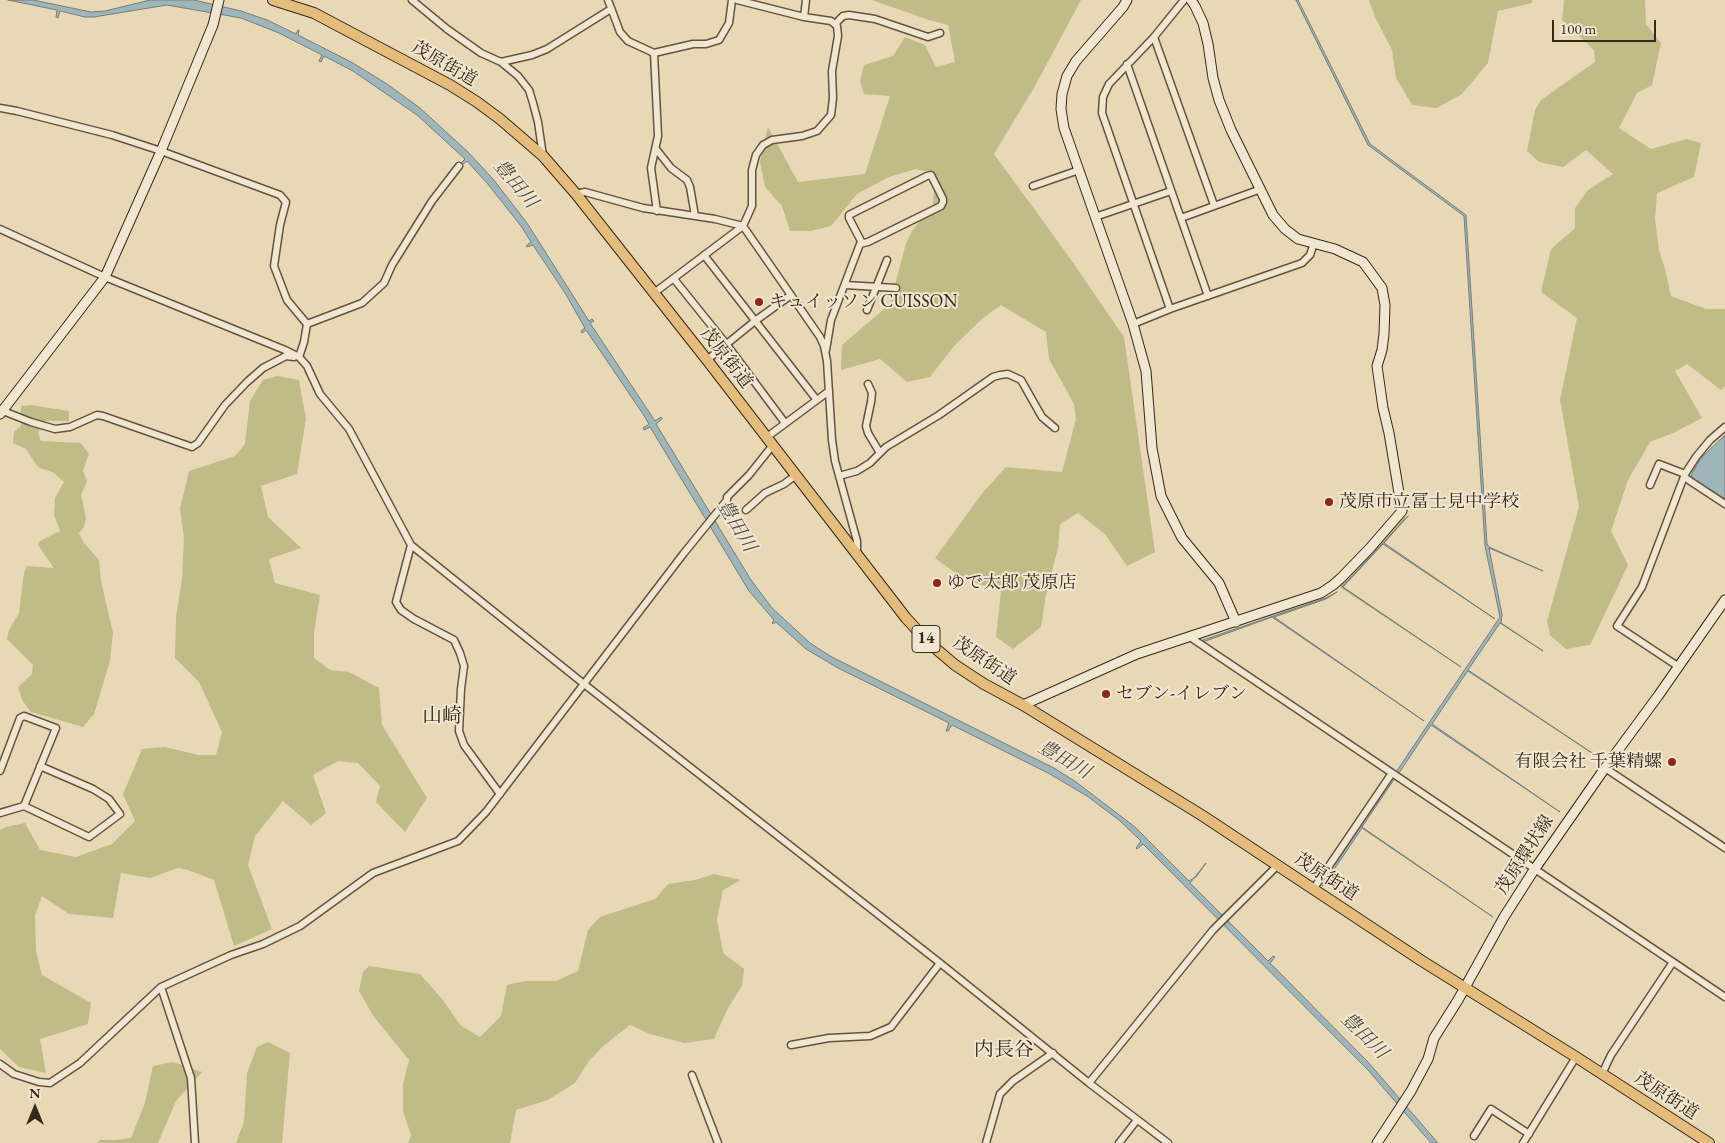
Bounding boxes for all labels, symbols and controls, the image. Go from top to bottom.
scale bar [1555,10,1659,42]
text: 100 m [1560,19,1596,38]
street label: 茂原街道 [407,37,481,91]
water label: 豊田川 [488,155,542,213]
place label: キュイッソン CUISSON [769,291,958,313]
marker: キュイッソン CUISSON [753,296,765,308]
street label: 茂原街道 [695,323,757,393]
place label: 茂原市立冨士見中学校 [1339,491,1519,513]
water label: 豊田川 [712,496,760,556]
marker: 茂原市立冨士見中学校 [1323,496,1335,508]
place label: ゆで太郎 茂原店 [947,572,1077,594]
marker: ゆで太郎 茂原店 [931,577,943,589]
road number: 14 [912,626,940,652]
street label: 茂原街道 [948,632,1020,690]
place label: セブン-イレブン [1116,683,1247,705]
marker: セブン-イレブン [1100,688,1112,700]
district label: 山崎 [422,705,462,729]
water label: 豊田川 [1034,736,1094,784]
place label: 有限会社 千葉精螺 [1514,751,1662,773]
marker: 有限会社 千葉精螺 [1666,756,1678,768]
street label: 茂原環状線 [1491,811,1559,899]
street label: 茂原街道 [1290,848,1362,906]
water label: 豊田川 [1336,1008,1392,1064]
district label: 内長谷 [974,1039,1034,1063]
street label: 茂原街道 [1630,1067,1702,1125]
north arrow [10,1083,60,1133]
text: N [29,1084,41,1102]

